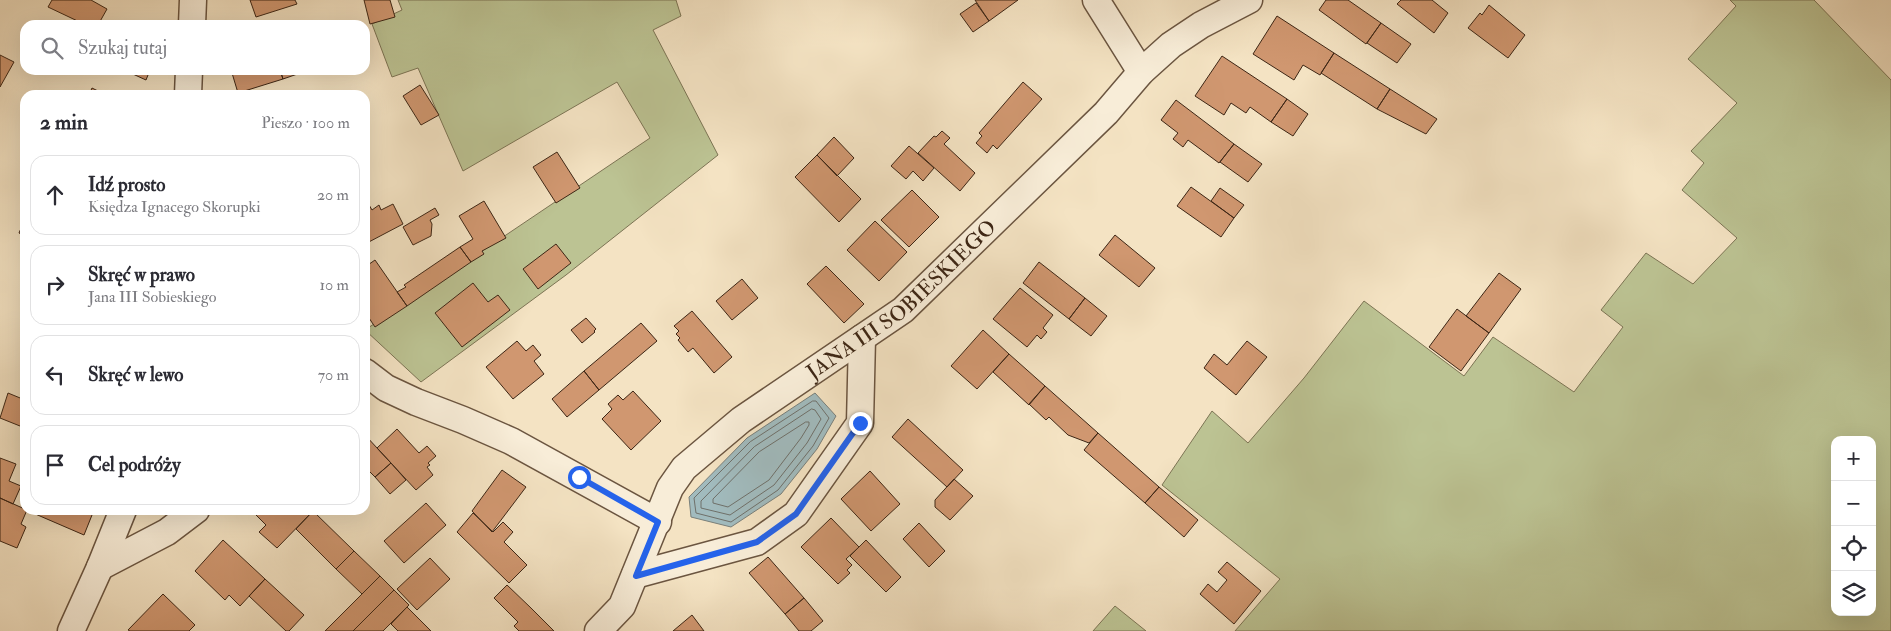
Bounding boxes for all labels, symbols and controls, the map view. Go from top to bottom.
search box [20,20,370,75]
icon: search [38,34,66,62]
text: Szukaj tutaj [78,36,167,60]
text: 2 min [40,109,88,136]
text: Pieszo · 100 m [261,113,350,133]
text: Idź prosto [88,173,165,197]
icon: ahead [41,181,69,209]
text: 20 m [317,185,349,205]
text: Księdza Ignacego Skorupki [88,197,260,217]
street label: JANA III SOBIESKIEGO [800,214,1002,386]
text: Skręć w prawo [88,263,195,287]
icon: right [41,271,69,299]
text: 10 m [319,275,349,295]
text: Jana III Sobieskiego [88,287,217,307]
icon: left [41,361,69,389]
text: Skręć w lewo [88,363,183,387]
text: 70 m [318,365,349,385]
route end [849,412,872,435]
map controls [1831,436,1876,616]
button: + [1831,436,1876,481]
icon: arrive [41,451,69,479]
text: Cel podróży [88,453,181,477]
route start [568,466,591,489]
button: − [1831,481,1876,526]
button: locate [1831,526,1876,571]
button: layers [1831,571,1876,616]

